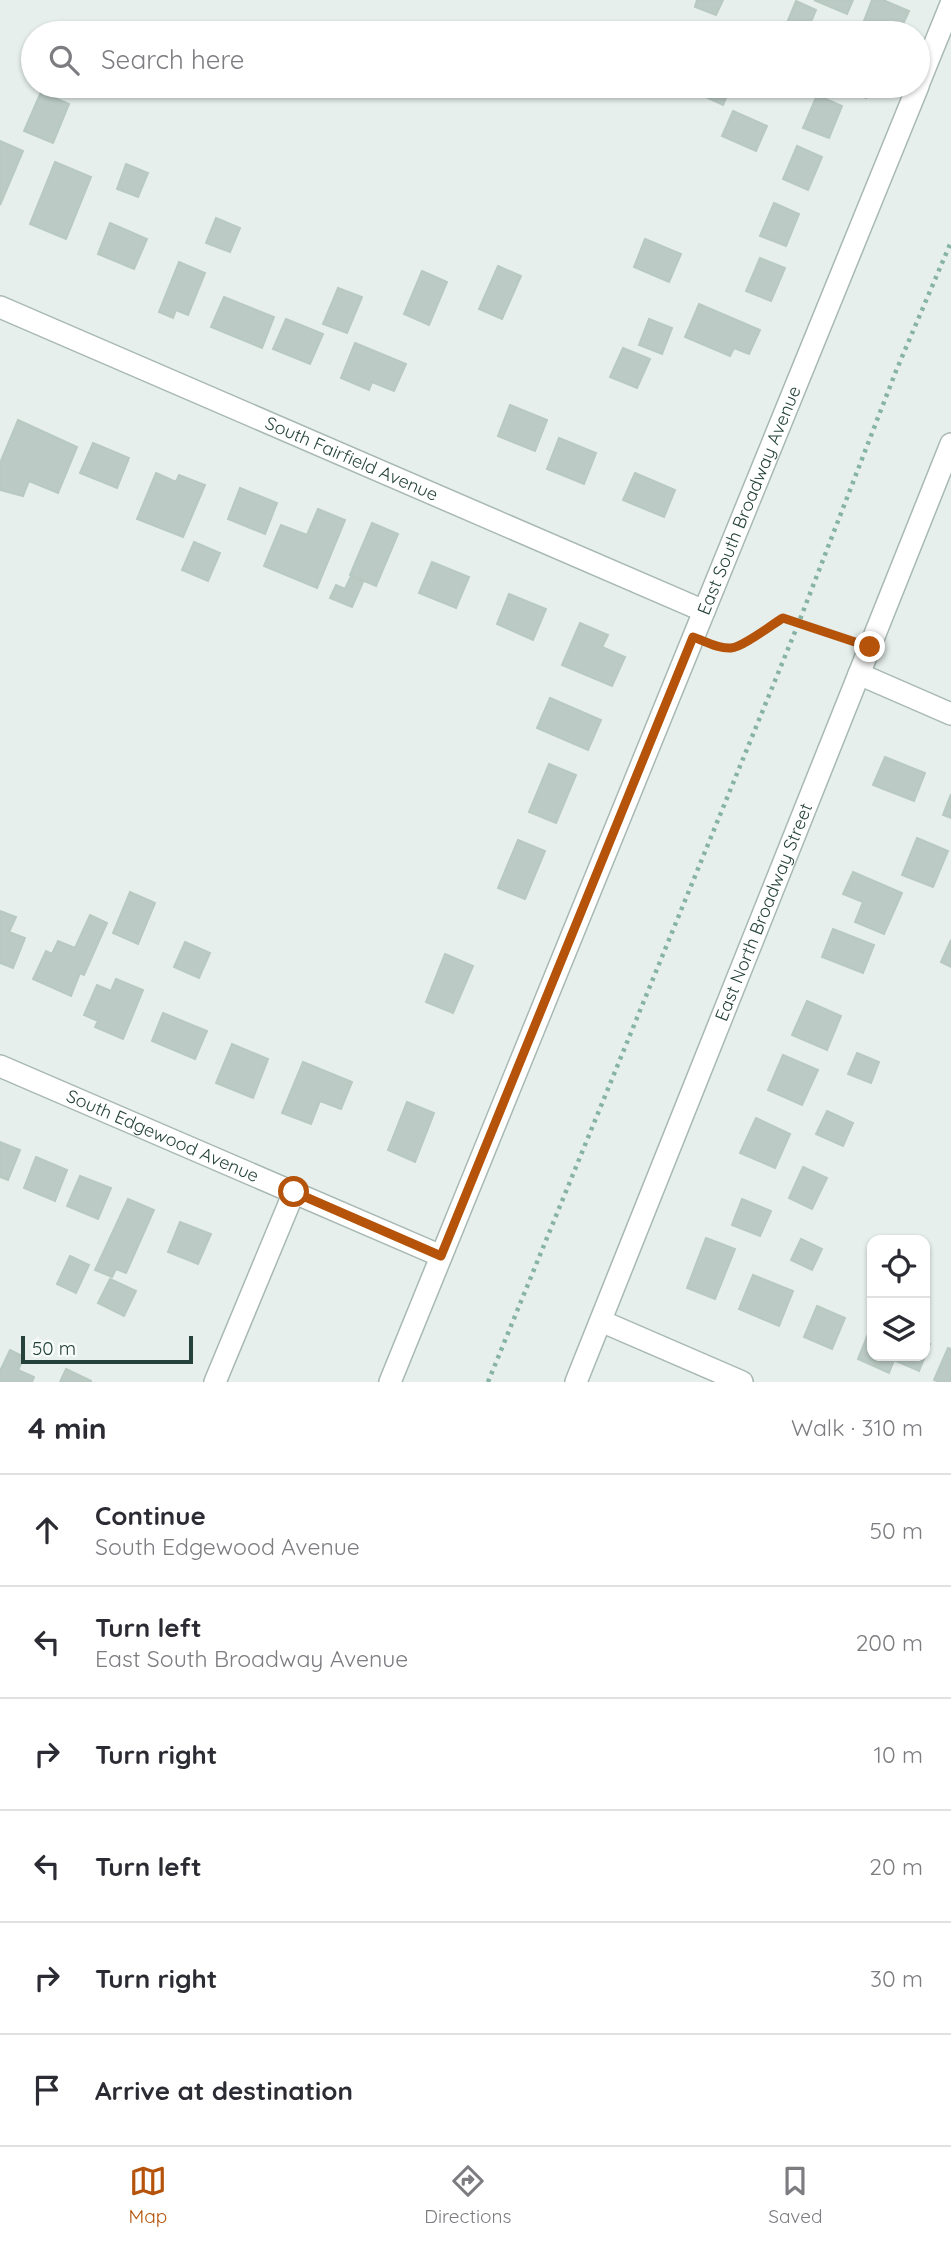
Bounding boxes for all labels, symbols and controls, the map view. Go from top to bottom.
search box [21,21,930,98]
icon: search [45,41,83,79]
text: Search here [101,43,245,76]
street label: East South Broadway Avenue [692,382,806,618]
street label: South Fairfield Avenue [262,411,442,506]
route end [854,631,885,662]
street label: East North Broadway Street [709,800,817,1024]
street label: South Edgewood Avenue [63,1084,263,1187]
route start [278,1176,309,1207]
map controls [867,1235,930,1361]
button: locate [867,1235,930,1298]
button: layers [867,1298,930,1361]
scale bar [21,1333,192,1365]
text: 50 m [32,1336,76,1360]
text: 4 min [28,1409,107,1447]
text: Walk · 310 m [791,1413,923,1442]
text: Continue [95,1499,206,1532]
icon: ahead [28,1511,66,1549]
text: 50 m [870,1516,923,1545]
text: South Edgewood Avenue [95,1532,360,1561]
text: Turn left [95,1611,202,1644]
icon: left [28,1623,66,1661]
text: 200 m [856,1628,923,1657]
text: East South Broadway Avenue [95,1644,408,1673]
icon: right [28,1735,66,1773]
text: Turn right [95,1738,217,1771]
text: 10 m [874,1740,923,1769]
icon: left [28,1847,66,1885]
text: Turn left [95,1850,202,1883]
text: 20 m [869,1852,923,1881]
icon: right [28,1959,66,1997]
text: Turn right [95,1962,217,1995]
text: 30 m [870,1964,923,1993]
icon: arrive [28,2071,66,2109]
text: Arrive at destination [95,2074,353,2107]
tab: Map [129,2162,167,2228]
tab: Directions [424,2162,511,2228]
tab: Saved [768,2162,823,2228]

